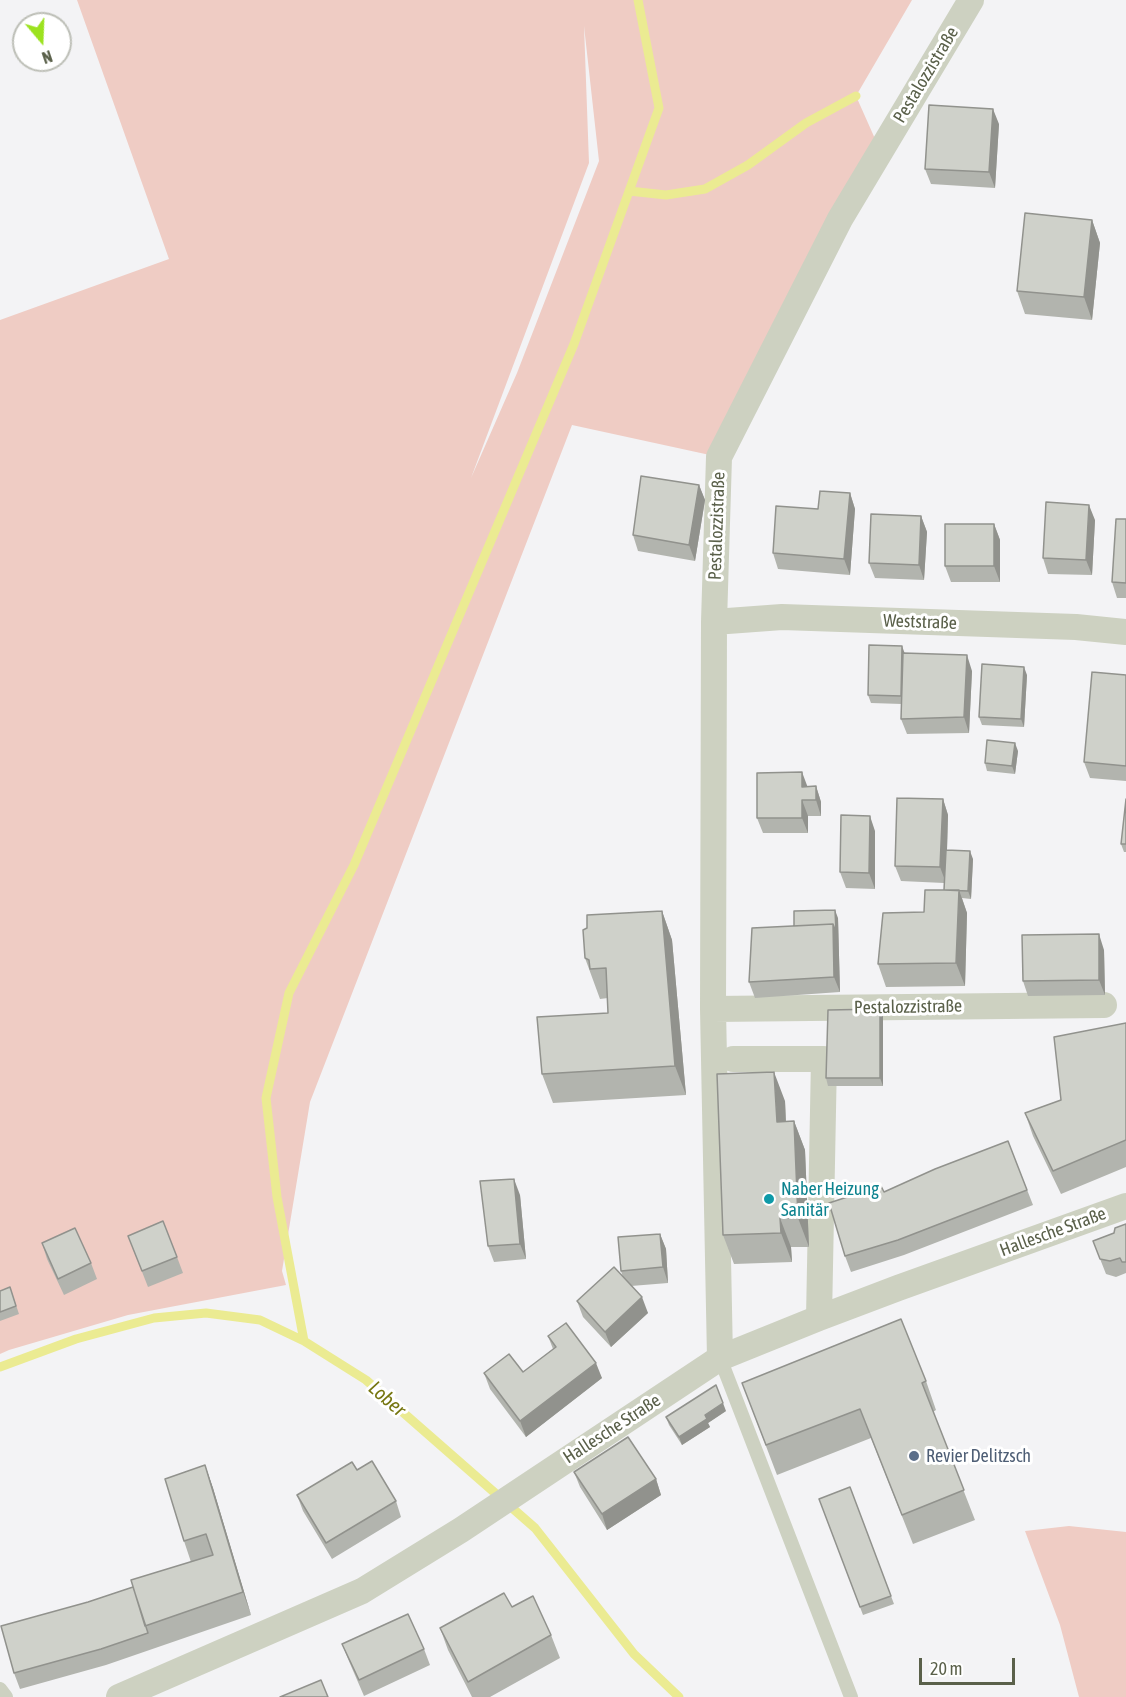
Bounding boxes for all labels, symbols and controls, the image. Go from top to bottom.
north arrow [12,12,72,72]
street label: Pestalozzistraße [889,23,963,127]
text: N [40,47,55,67]
street label: Pestalozzistraße [704,472,730,580]
street label: Weststraße [883,610,957,634]
street label: Pestalozzistraße [854,995,962,1019]
place label: Naber Heizung Sanitär [781,1178,879,1220]
marker: Naber Heizung Sanitär [762,1192,776,1206]
street label: Hallesche Straße [997,1203,1109,1261]
water label: Lober [363,1376,411,1422]
street label: Hallesche Straße [559,1390,665,1468]
place label: Revier Delitzsch [926,1445,1031,1467]
marker: Revier Delitzsch [907,1449,921,1463]
scale bar [922,1646,1018,1684]
text: 20 m [930,1658,962,1679]

